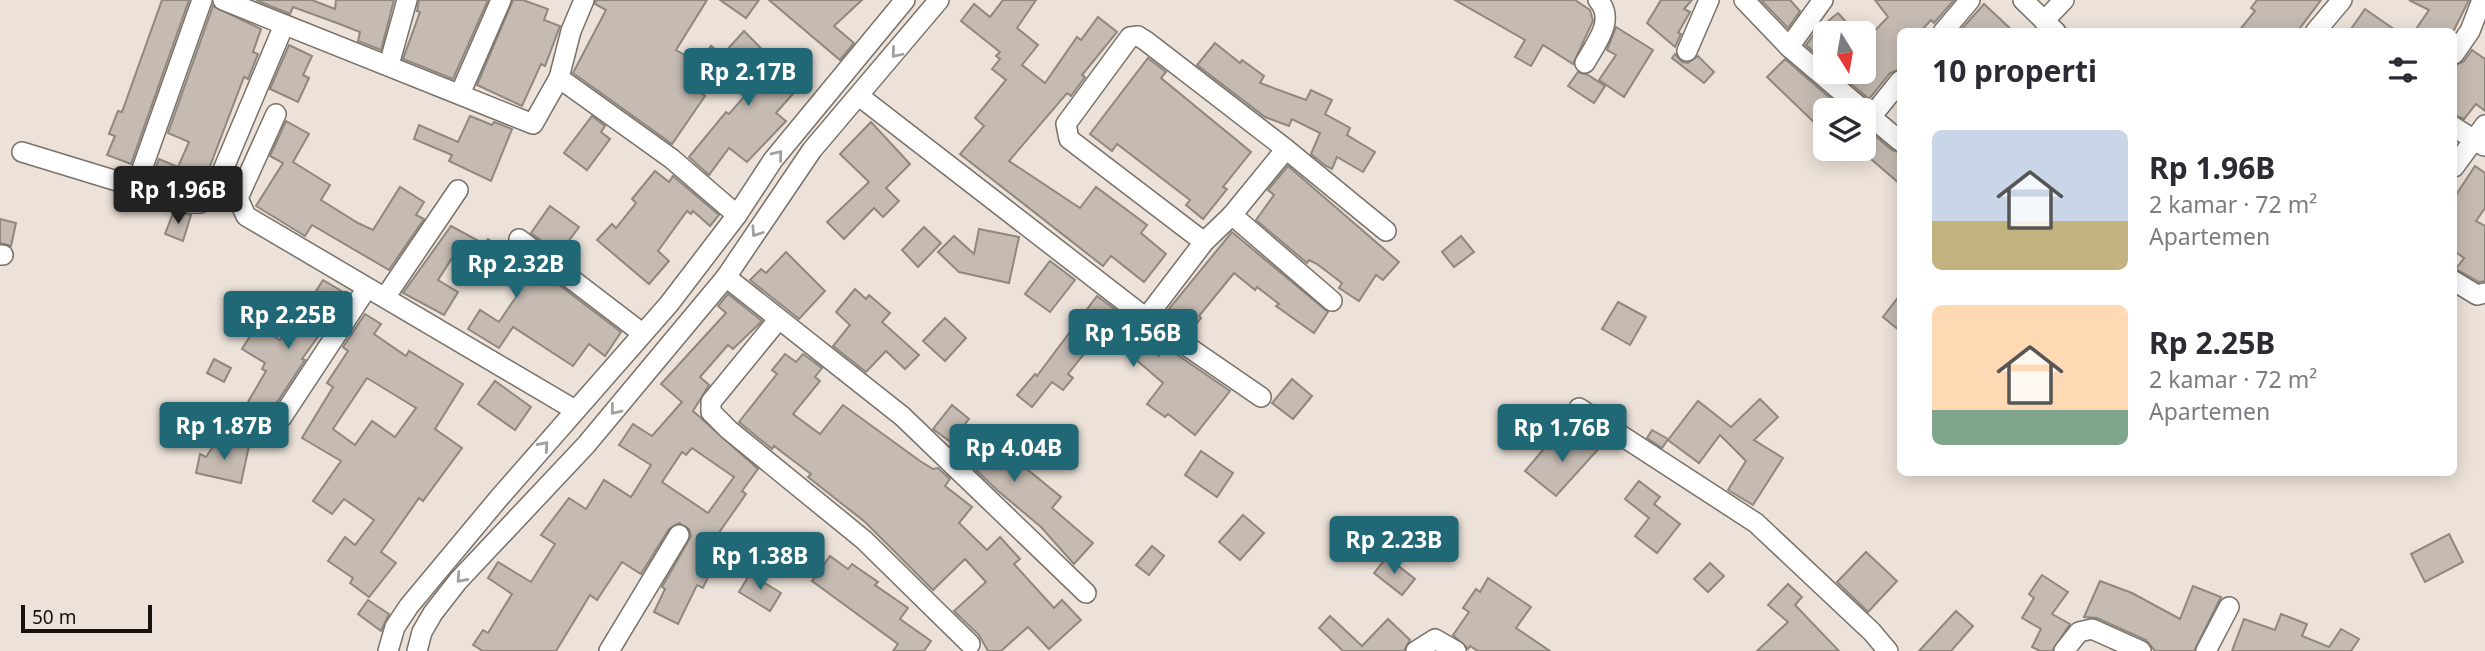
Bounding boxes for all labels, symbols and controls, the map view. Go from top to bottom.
north arrow [1813,21,1876,84]
map controls [1813,21,1876,161]
one-way arrow [892,45,904,58]
pin: Rp 2.17B [676,48,820,108]
text: 10 properti [1932,50,2097,91]
icon: filters [2384,51,2422,89]
text: Rp 2.17B [700,55,796,87]
button: layers [1813,98,1876,161]
text: Rp 1.96B [2149,147,2275,188]
one-way arrow [769,150,782,162]
icon: home [1988,158,2072,242]
pin: Rp 1.96B [106,166,250,226]
text: Rp 1.96B [130,173,226,205]
text: 2 kamar · 72 m² [2149,188,2317,220]
text: Apartemen [2149,220,2270,252]
one-way arrow [752,224,764,237]
pin: Rp 2.32B [444,240,588,300]
text: Rp 2.32B [468,247,564,279]
pin: Rp 2.25B [216,292,360,351]
text: Rp 2.25B [240,298,336,330]
pin: Rp 1.56B [1061,310,1205,369]
text: Rp 1.56B [1085,316,1181,348]
text: Rp 2.25B [2149,322,2275,363]
icon: home [1988,333,2072,417]
text: 2 kamar · 72 m² [2149,363,2317,395]
text: Apartemen [2149,395,2270,427]
pin: Rp 1.87B [152,402,296,462]
one-way arrow [610,402,623,414]
pin: Rp 1.76B [1490,405,1634,464]
text: Rp 1.87B [176,409,272,441]
text: Rp 1.76B [1514,411,1610,443]
pin: Rp 4.04B [942,424,1086,484]
text: Rp 4.04B [966,431,1062,463]
one-way arrow [536,442,548,455]
pin: Rp 2.23B [1322,516,1466,576]
text: Rp 2.23B [1346,523,1442,555]
pin: Rp 1.38B [688,532,832,592]
text: Rp 1.38B [712,539,808,571]
one-way arrow [457,570,469,583]
scale bar [21,602,152,634]
text: 50 m [32,604,76,630]

